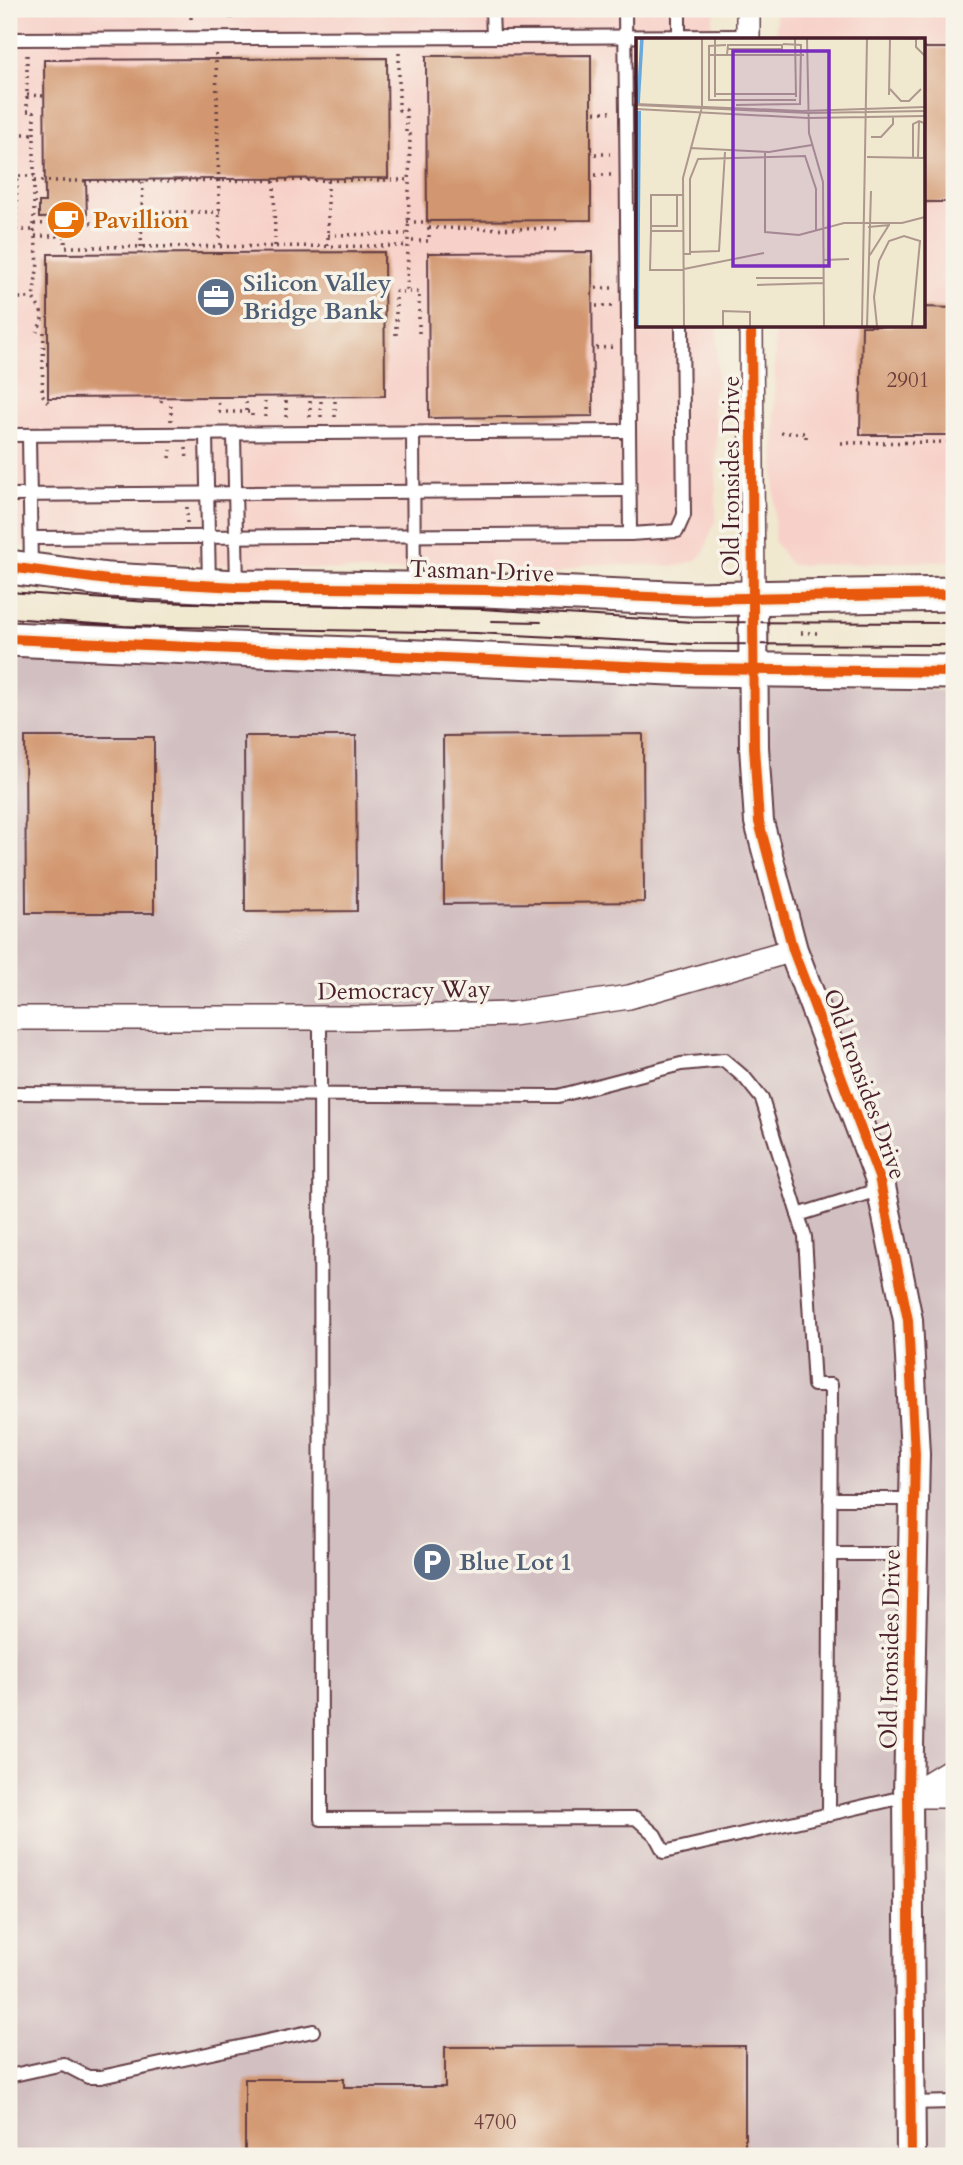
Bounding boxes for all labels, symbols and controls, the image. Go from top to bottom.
inset map [636,38,925,327]
cafe icon: Pavillion [45,199,87,241]
place label: Pavillion [93,204,190,237]
place label: Silicon Valley Bridge Bank [243,267,392,328]
office icon: Silicon Valley Bridge Bank [195,276,237,318]
house number: 2901 [886,366,930,395]
street label: Old Ironsides Drive [715,376,748,576]
street label: Tasman Drive [409,552,555,591]
street label: Democracy Way [317,972,491,1009]
street label: Old Ironsides Drive [815,984,914,1184]
parking icon: Blue Lot 1 [411,1541,453,1583]
place label: Blue Lot 1 [459,1546,572,1579]
street label: Old Ironsides Drive [872,1548,909,1750]
house number: 4700 [473,2108,517,2137]

